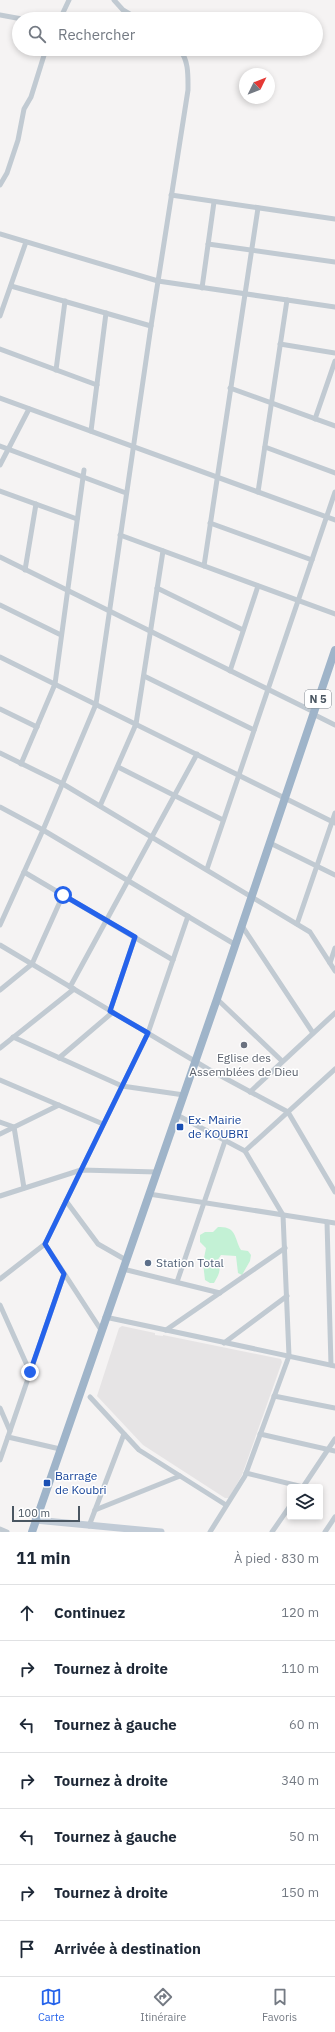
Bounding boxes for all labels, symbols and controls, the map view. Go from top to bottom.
search box [12,12,323,56]
icon: search [26,23,48,45]
text: Rechercher [58,25,135,44]
north arrow [239,68,275,104]
road number: N 5 [305,690,331,708]
route start [54,886,72,904]
marker: Eglise des Assemblées de Dieu [239,1040,249,1050]
place label: Eglise des Assemblées de Dieu [189,1050,299,1079]
place label: Ex- Mairie de KOUBRI [188,1112,249,1141]
marker: Ex- Mairie de KOUBRI [175,1122,185,1132]
place label: Station Total [156,1255,224,1270]
marker: Station Total [143,1258,153,1268]
route end [21,1363,39,1381]
place label: Barrage de Koubri [55,1468,107,1497]
marker: Barrage de Koubri [42,1478,52,1488]
map controls [287,1484,323,1520]
button: layers [287,1484,323,1520]
scale bar [12,1504,80,1523]
text: 100 m [18,1506,50,1520]
text: 11 min [16,1547,71,1569]
text: À pied · 830 m [234,1550,319,1567]
icon: ahead [16,1602,38,1624]
text: Continuez [54,1603,125,1622]
text: 120 m [281,1604,319,1621]
icon: right [16,1658,38,1680]
text: Tournez à droite [54,1659,168,1678]
text: 110 m [281,1660,319,1677]
icon: left [16,1714,38,1736]
text: Tournez à gauche [54,1715,177,1734]
text: 60 m [289,1716,319,1733]
icon: right [16,1770,38,1792]
text: Tournez à droite [54,1771,168,1790]
text: 340 m [281,1772,319,1789]
icon: left [16,1826,38,1848]
text: Tournez à gauche [54,1827,177,1846]
text: 50 m [289,1828,319,1845]
icon: right [16,1882,38,1904]
text: Tournez à droite [54,1883,168,1902]
text: 150 m [281,1884,319,1901]
icon: arrive [16,1938,38,1960]
text: Arrivée à destination [54,1939,201,1958]
tab: Carte [38,1986,65,2024]
tab: Itinéraire [140,1986,186,2024]
tab: Favoris [262,1986,297,2024]

